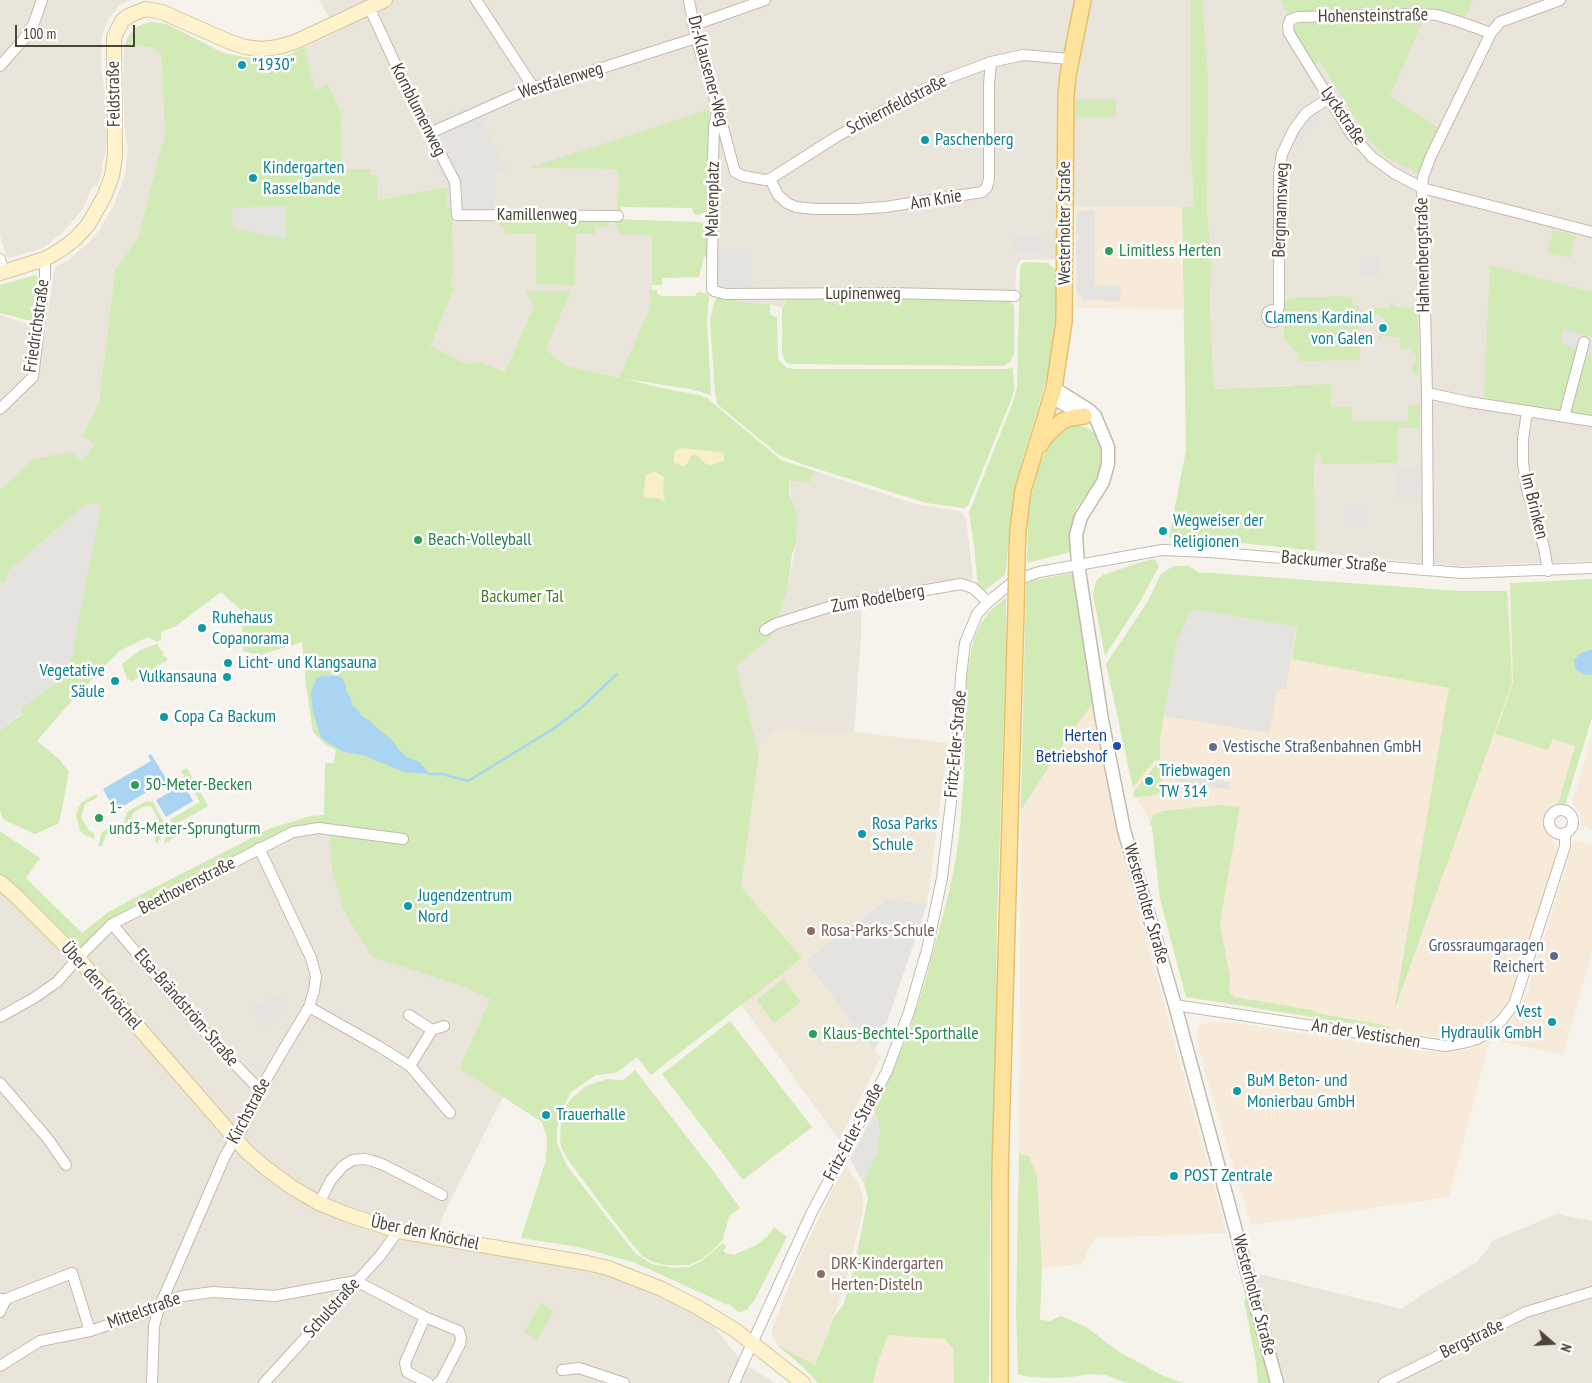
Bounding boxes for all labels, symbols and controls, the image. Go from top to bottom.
street label: Hohensteinstraße [1318,4,1428,28]
street label: Dr.-Klausener-Weg [683,13,733,129]
scale bar [18,15,138,47]
text: 100 m [23,24,56,43]
place label: "1930" [252,54,295,76]
street label: Westfalenweg [516,58,606,104]
marker: "1930" [236,59,248,71]
street label: Kornblumenweg [385,60,451,160]
street label: Feldstraße [103,61,125,127]
street label: Schiernfeldstraße [843,71,951,139]
street label: Lyckstraße [1316,83,1370,149]
place label: Paschenberg [935,129,1014,151]
marker: Paschenberg [919,134,931,146]
place label: Kindergarten Rasselbande [263,157,344,200]
street label: Malvenplatz [702,161,724,237]
street label: Westerholter Straße [1054,161,1076,285]
street label: Bergmannsweg [1269,162,1293,258]
marker: Kindergarten Rasselbande [247,172,259,184]
street label: Am Knie [909,185,963,215]
street label: Hahnenbergstraße [1411,197,1435,313]
street label: Kamillenweg [497,204,577,226]
place label: Limitless Herten [1119,240,1221,262]
marker: Limitless Herten [1103,245,1115,257]
street label: Friedrichstraße [20,278,54,374]
street label: Lupinenweg [825,283,901,305]
place label: Clamens Kardinal von Galen [1265,307,1373,350]
marker: Clamens Kardinal von Galen [1377,322,1389,334]
street label: Im Brinken [1515,471,1553,541]
place label: Wegweiser der Religionen [1173,510,1264,552]
marker: Wegweiser der Religionen [1157,525,1169,537]
place label: Beach-Volleyball [428,529,531,551]
marker: Beach-Volleyball [412,534,424,546]
street label: Backumer Straße [1280,547,1388,577]
street label: Zum Rodelberg [830,580,926,618]
park label: Backumer Tal [481,586,563,608]
place label: Ruhehaus Copanorama [212,607,289,650]
marker: Ruhehaus Copanorama [196,622,208,634]
place label: Licht- und Klangsauna [238,652,377,674]
marker: Licht- und Klangsauna [222,657,234,669]
place label: Vegetative Säule [40,660,105,702]
place label: Vulkansauna [139,666,217,688]
marker: Vulkansauna [221,671,233,683]
marker: Vegetative Säule [109,675,121,687]
street label: Fritz-Erler-Straße [941,689,971,799]
place label: Copa Ca Backum [174,706,276,728]
marker: Copa Ca Backum [158,711,170,723]
place label: Herten Betriebshof [1036,725,1107,768]
place label: Vestische Straßenbahnen GmbH [1223,736,1421,758]
marker: Herten Betriebshof [1111,740,1123,752]
marker: Vestische Straßenbahnen GmbH [1207,741,1219,753]
place label: Triebwagen TW 314 [1159,760,1230,802]
place label: 50-Meter-Becken [145,774,252,796]
marker: Triebwagen TW 314 [1143,775,1155,787]
marker: 50-Meter-Becken [129,779,141,791]
place label: 1- und3-Meter-Sprungturm [109,797,261,840]
marker: 1- und3-Meter-Sprungturm [93,812,105,824]
place label: Rosa Parks Schule [872,813,938,856]
marker: Rosa Parks Schule [856,828,868,840]
street label: Westerholter Straße [1119,841,1173,967]
street label: Beethovenstraße [135,852,239,920]
place label: Jugendzentrum Nord [418,885,512,928]
marker: Jugendzentrum Nord [402,900,414,912]
place label: Rosa-Parks-Schule [821,920,935,942]
marker: Rosa-Parks-Schule [805,925,817,937]
place label: Grossraumgaragen Reichert [1428,935,1544,978]
street label: Über den Knöchel [56,938,146,1034]
street label: Elsa-Brändström-Straße [129,945,243,1071]
marker: Grossraumgaragen Reichert [1548,950,1560,962]
place label: Vest Hydraulik GmbH [1441,1001,1542,1044]
street label: An der Vestischen [1310,1015,1422,1053]
marker: Vest Hydraulik GmbH [1546,1016,1558,1028]
place label: Klaus-Bechtel-Sporthalle [823,1023,979,1045]
marker: Klaus-Bechtel-Sporthalle [807,1028,819,1040]
place label: BuM Beton- und Monierbau GmbH [1247,1070,1355,1112]
street label: Kirchstraße [223,1074,275,1148]
street label: Fritz-Erler-Straße [819,1079,889,1185]
marker: BuM Beton- und Monierbau GmbH [1231,1085,1243,1097]
place label: Trauerhalle [556,1104,626,1126]
marker: Trauerhalle [540,1109,552,1121]
place label: POST Zentrale [1184,1165,1273,1187]
marker: POST Zentrale [1168,1170,1180,1182]
street label: Über den Knöchel [369,1211,481,1255]
street label: Westerholter Straße [1228,1232,1280,1358]
place label: DRK-Kindergarten Herten-Disteln [831,1253,943,1296]
marker: DRK-Kindergarten Herten-Disteln [815,1268,827,1280]
street label: Schulstraße [299,1273,365,1343]
street label: Mittelstraße [105,1288,183,1334]
street label: Bergstraße [1437,1314,1507,1364]
north arrow [1527,1318,1577,1368]
text: N [1556,1341,1576,1354]

